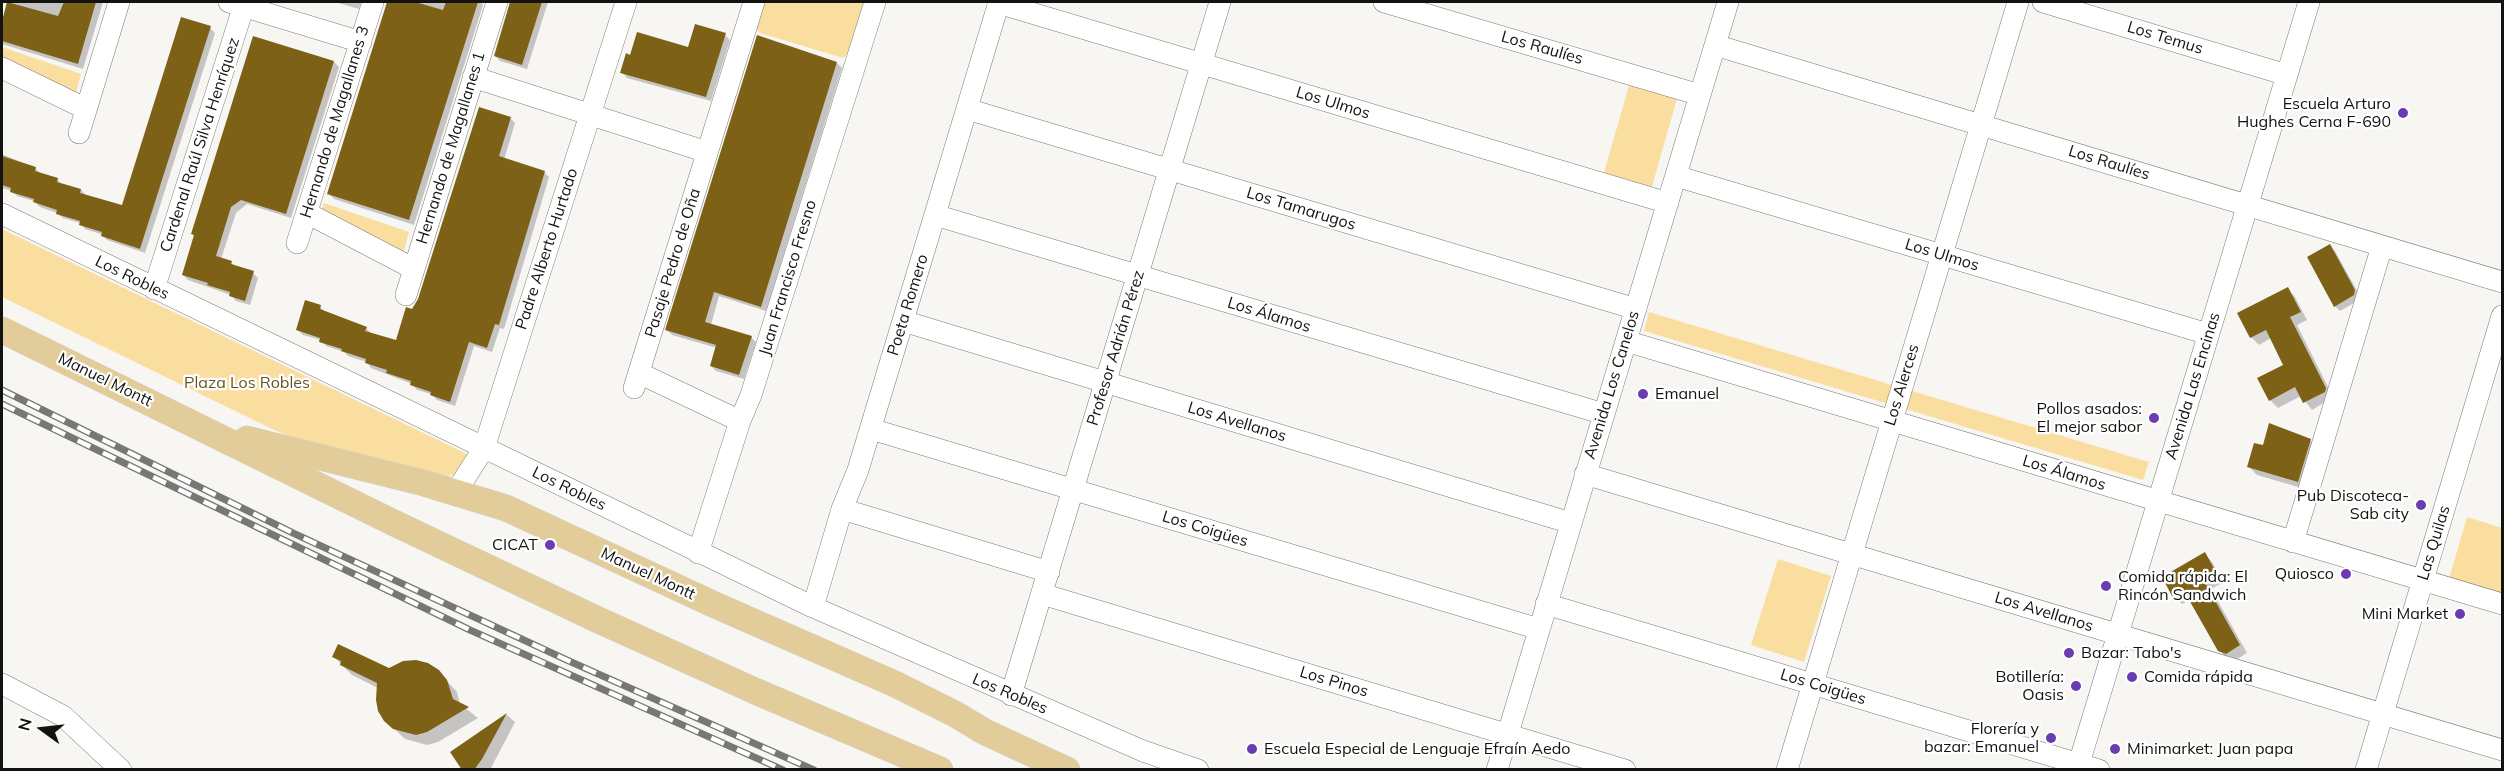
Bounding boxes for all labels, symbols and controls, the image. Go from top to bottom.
street label: Los Temus [2125,17,2205,59]
street label: Hernando de Magallanes 3 [297,24,373,220]
street label: Los Raulíes [1499,27,1585,69]
street label: Cardenal Raúl Silva Henríquez [156,35,244,255]
street label: Hernando de Magallanes 1 [413,50,489,246]
street label: Los Ulmos [1294,83,1372,123]
place label: Escuela Arturo Hughes Cerna F-690 [2237,94,2391,132]
marker: Escuela Arturo Hughes Cerna F-690 [2396,106,2410,120]
street label: Los Raulíes [2066,142,2152,184]
street label: Padre Alberto Hurtado [512,166,582,332]
street label: Los Tamarugos [1244,183,1358,235]
street label: Pasaje Pedro de Oña [641,186,705,340]
street label: Juan Francisco Fresno [755,198,821,358]
street label: Los Ulmos [1903,235,1981,275]
street label: Los Robles [92,252,172,304]
street label: Poeta Romero [883,252,933,358]
street label: Profesor Adrián Pérez [1083,268,1149,428]
street label: Los Álamos [1225,293,1313,337]
street label: Avenida Los Canelos [1580,309,1644,461]
street label: Avenida Las Encinas [2161,310,2225,462]
street label: Los Alerces [1881,342,1923,428]
street label: Manuel Montt [55,349,155,411]
park label: Plaza Los Robles [184,373,310,393]
place label: Emanuel [1655,384,1719,404]
marker: Emanuel [1636,387,1650,401]
street label: Los Avellanos [1185,398,1289,446]
place label: Pollos asados: El mejor sabor [2036,399,2142,437]
marker: Pollos asados: El mejor sabor [2147,411,2161,425]
street label: Los Álamos [2020,451,2108,495]
street label: Los Robles [529,463,609,515]
place label: Pub Discoteca- Sab city [2297,486,2409,524]
marker: Pub Discoteca- Sab city [2414,498,2428,512]
street label: Las Quilas [2414,503,2454,583]
street label: Los Coigües [1160,507,1250,551]
place label: CICAT [492,535,538,555]
marker: CICAT [543,538,557,552]
street label: Manuel Montt [598,544,698,604]
place label: Quiosco [2275,564,2334,584]
place label: Comida rápida: El Rincón Sandwich [2118,567,2248,605]
marker: Quiosco [2339,567,2353,581]
marker: Comida rápida: El Rincón Sandwich [2099,579,2113,593]
street label: Los Avellanos [1992,588,2096,636]
place label: Mini Market [2362,604,2448,624]
marker: Mini Market [2453,607,2467,621]
place label: Bazar: Tabo's [2081,643,2181,663]
marker: Bazar: Tabo's [2062,646,2076,660]
street label: Los Pinos [1297,663,1371,701]
street label: Los Coigües [1778,665,1868,709]
place label: Botillería: Oasis [1995,667,2064,705]
place label: Comida rápida [2144,667,2253,687]
street label: Los Robles [969,670,1051,718]
marker: Comida rápida [2125,670,2139,684]
marker: Botillería: Oasis [2069,679,2083,693]
north arrow [12,699,72,759]
text: N [13,716,36,733]
place label: Florería y bazar: Emanuel [1924,719,2039,757]
marker: Florería y bazar: Emanuel [2044,731,2058,745]
place label: Escuela Especial de Lenguaje Efraín Aedo [1264,739,1570,759]
place label: Minimarket: Juan papa [2127,739,2293,759]
marker: Escuela Especial de Lenguaje Efraín Aedo [1245,742,1259,756]
marker: Minimarket: Juan papa [2108,742,2122,756]

